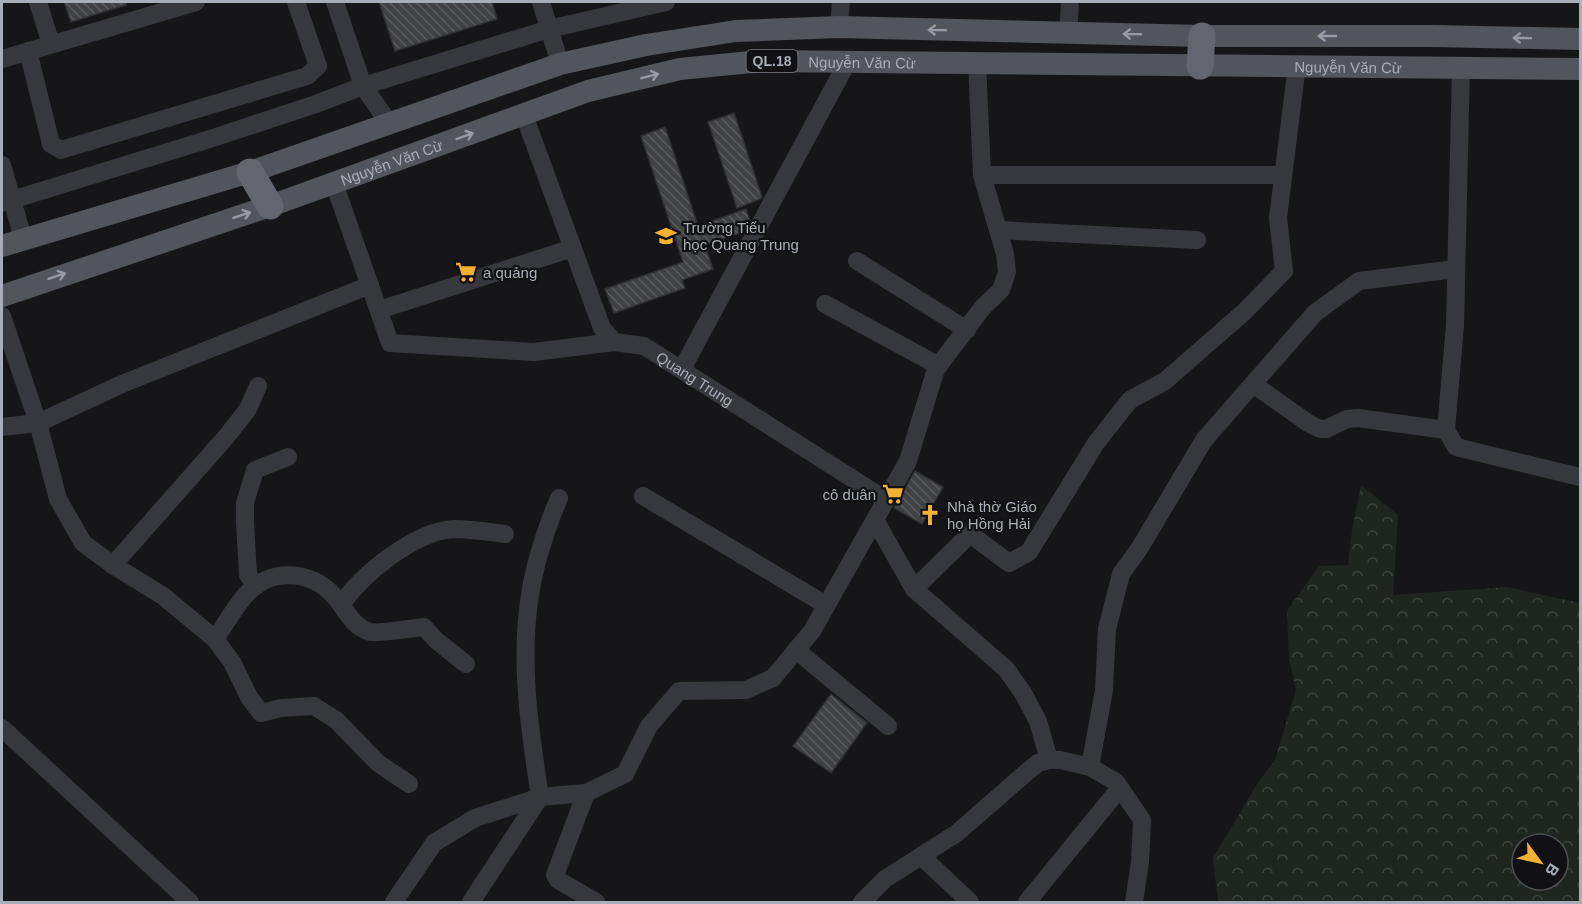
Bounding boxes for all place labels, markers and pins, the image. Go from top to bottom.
place label: Trường Tiểu học Quang Trung [683,219,799,253]
school or university icon: Trường Tiểu học Quang Trung [654,224,678,248]
supermarket icon: a quảng [454,260,478,284]
place label: a quảng [483,264,537,281]
supermarket icon: cô duân [881,482,905,506]
place label: cô duân [823,486,876,503]
place label: Nhà thờ Giáo họ Hồng Hải [947,498,1037,532]
church icon: Nhà thờ Giáo họ Hồng Hải [918,503,942,527]

